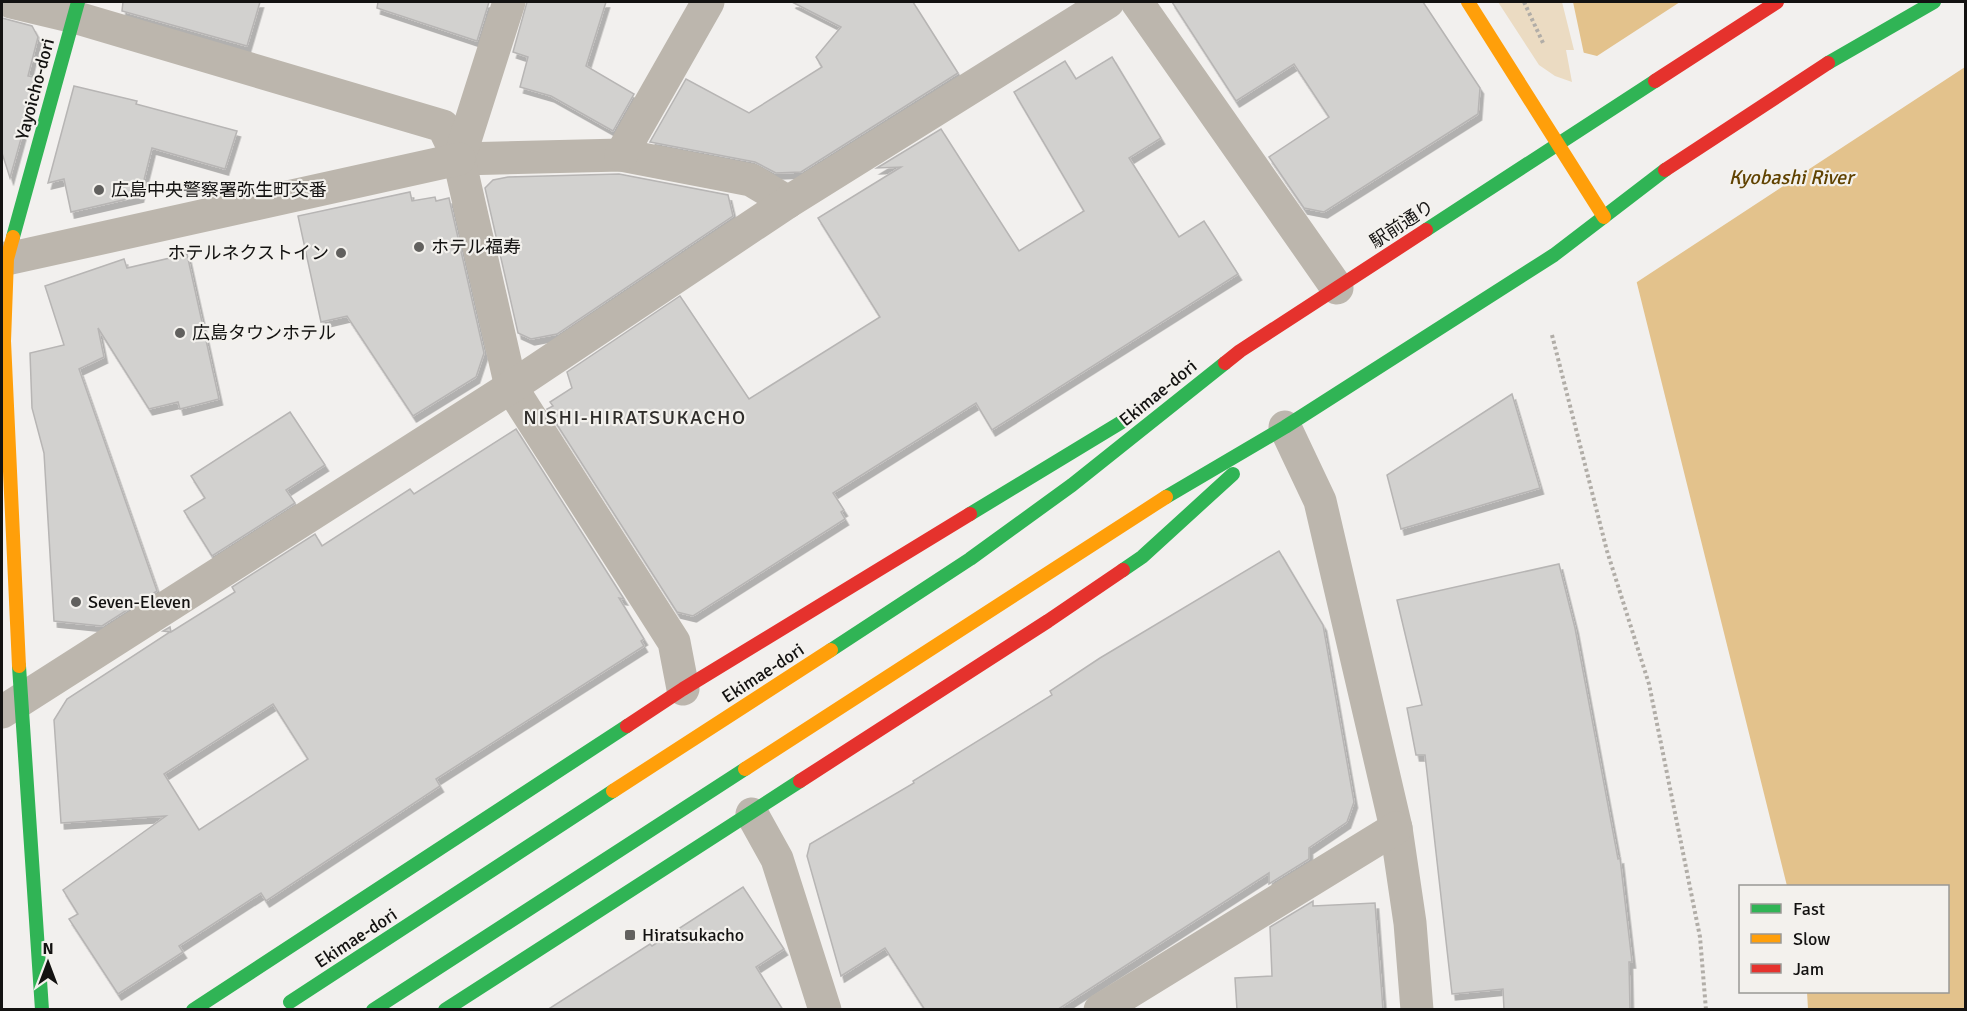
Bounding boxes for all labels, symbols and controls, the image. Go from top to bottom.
street label: Yayoicho-dori [11,36,59,142]
water label: Kyobashi River [1729,165,1856,190]
place label: 広島中央警察署弥生町交番 [111,179,327,201]
marker: 広島中央警察署弥生町交番 [92,183,106,197]
street label: 駅前通り [1366,195,1438,253]
place label: ホテル福寿 [431,236,521,258]
marker: ホテル福寿 [412,240,426,254]
place label: ホテルネクストイン [168,242,329,264]
marker: ホテルネクストイン [334,246,348,260]
place label: 広島タウンホテル [192,322,336,344]
marker: 広島タウンホテル [173,326,187,340]
street label: Ekimae-dori [1115,355,1201,431]
district label: NISHI-HIRATSUKACHO [523,405,747,430]
place label: Seven-Eleven [88,591,191,613]
marker: Seven-Eleven [69,595,83,609]
street label: Ekimae-dori [718,638,808,708]
legend [1739,885,1949,993]
text: Fast [1793,898,1825,920]
street label: Ekimae-dori [311,903,401,973]
place label: Hiratsukacho [642,924,744,946]
marker: Hiratsukacho [623,928,637,942]
text: Slow [1793,928,1830,950]
north arrow [18,933,78,993]
text: N [42,939,54,959]
text: Jam [1793,958,1824,980]

